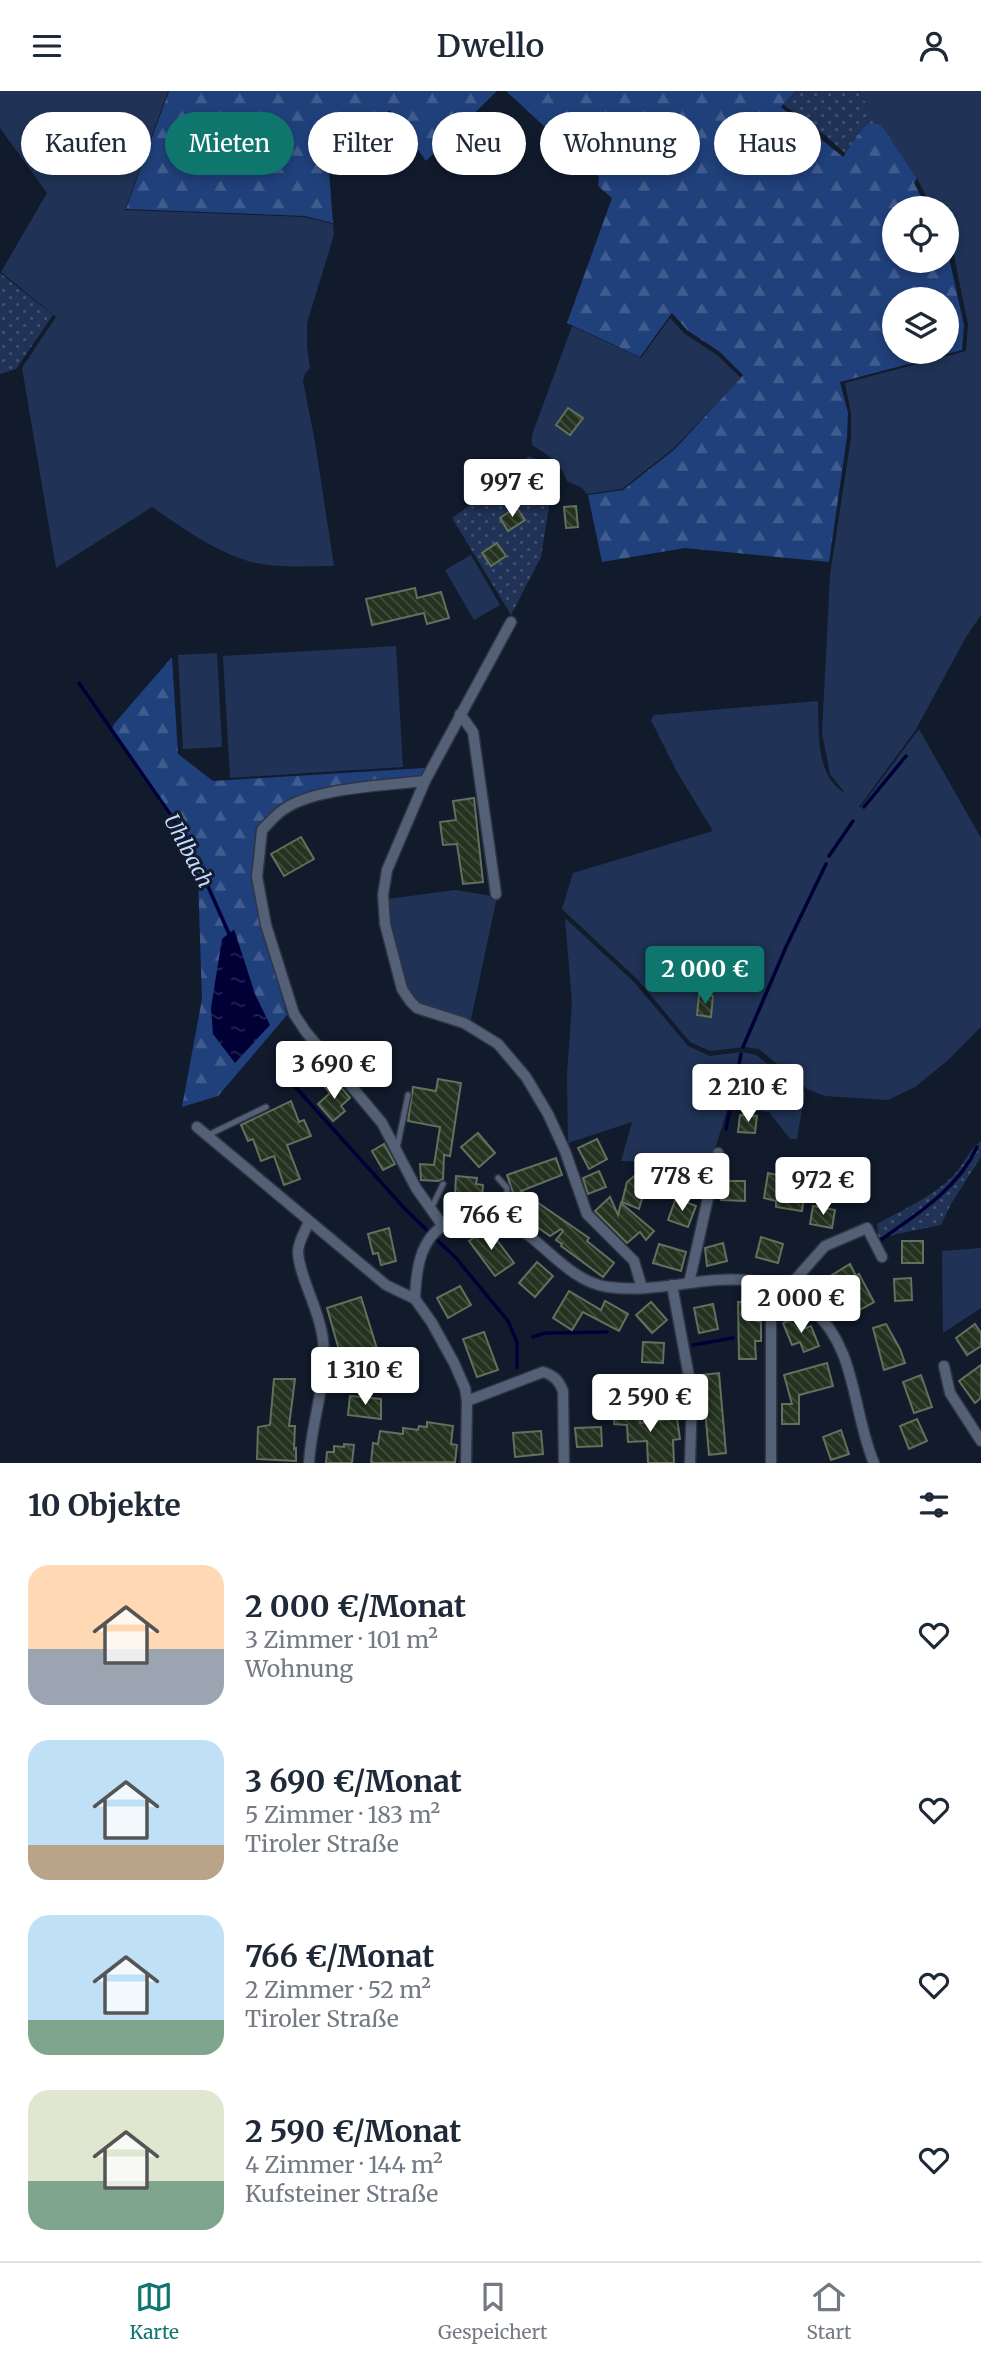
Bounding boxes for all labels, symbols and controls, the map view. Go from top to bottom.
text: Dwello [437,26,544,66]
icon: menu [28,27,66,65]
icon: person [915,27,953,65]
chip: Kaufen [21,112,151,175]
chip: Mieten [165,112,294,175]
chip: Filter [308,112,418,175]
chip: Neu [432,112,526,175]
chip: Wohnung [540,112,700,175]
chip: Haus [714,112,821,175]
map controls [882,196,959,364]
button: locate [882,196,959,273]
button: layers [882,287,959,364]
pin: 997 € [463,459,561,519]
text: 997 € [480,467,544,496]
water label: Uhlbach [158,809,219,892]
pin: 2 000 € [640,947,770,1006]
text: 2 000 € [661,954,749,983]
pin: 3 690 € [269,1041,399,1101]
text: 3 690 € [292,1049,376,1078]
pin: 2 210 € [683,1065,813,1124]
text: 2 210 € [708,1072,788,1101]
pin: 778 € [633,1153,731,1213]
pin: 972 € [774,1157,872,1217]
text: 778 € [650,1161,714,1190]
text: 972 € [791,1165,855,1194]
pin: 766 € [442,1193,540,1252]
text: 766 € [459,1200,523,1229]
pin: 2 000 € [736,1275,866,1335]
text: 2 000 € [757,1283,845,1312]
pin: 1 310 € [300,1347,430,1407]
text: 1 310 € [327,1355,403,1384]
pin: 2 590 € [585,1375,715,1434]
text: 2 590 € [608,1382,692,1411]
text: 10 Objekte [28,1486,181,1524]
icon: filters [915,1486,953,1524]
text: 2 000 €/Monat [245,1587,466,1625]
icon: home [84,1593,168,1677]
icon: heart [915,1616,953,1654]
text: 3 Zimmer · 101 m² [245,1625,438,1654]
text: Wohnung [245,1654,353,1683]
text: 3 690 €/Monat [245,1762,462,1800]
icon: home [84,1768,168,1852]
icon: heart [915,1791,953,1829]
text: 5 Zimmer · 183 m² [245,1800,440,1829]
text: Tiroler Straße [245,1829,399,1858]
text: 766 €/Monat [245,1937,434,1975]
icon: home [84,1943,168,2027]
icon: heart [915,1966,953,2004]
text: 2 Zimmer · 52 m² [245,1975,431,2004]
text: Tiroler Straße [245,2004,399,2033]
text: 2 590 €/Monat [245,2112,461,2150]
icon: home [84,2118,168,2202]
icon: heart [915,2141,953,2179]
text: 4 Zimmer · 144 m² [245,2150,443,2179]
text: Kufsteiner Straße [245,2179,438,2208]
tab: Karte [130,2278,179,2344]
tab: Gespeichert [438,2278,547,2344]
tab: Start [807,2278,851,2344]

